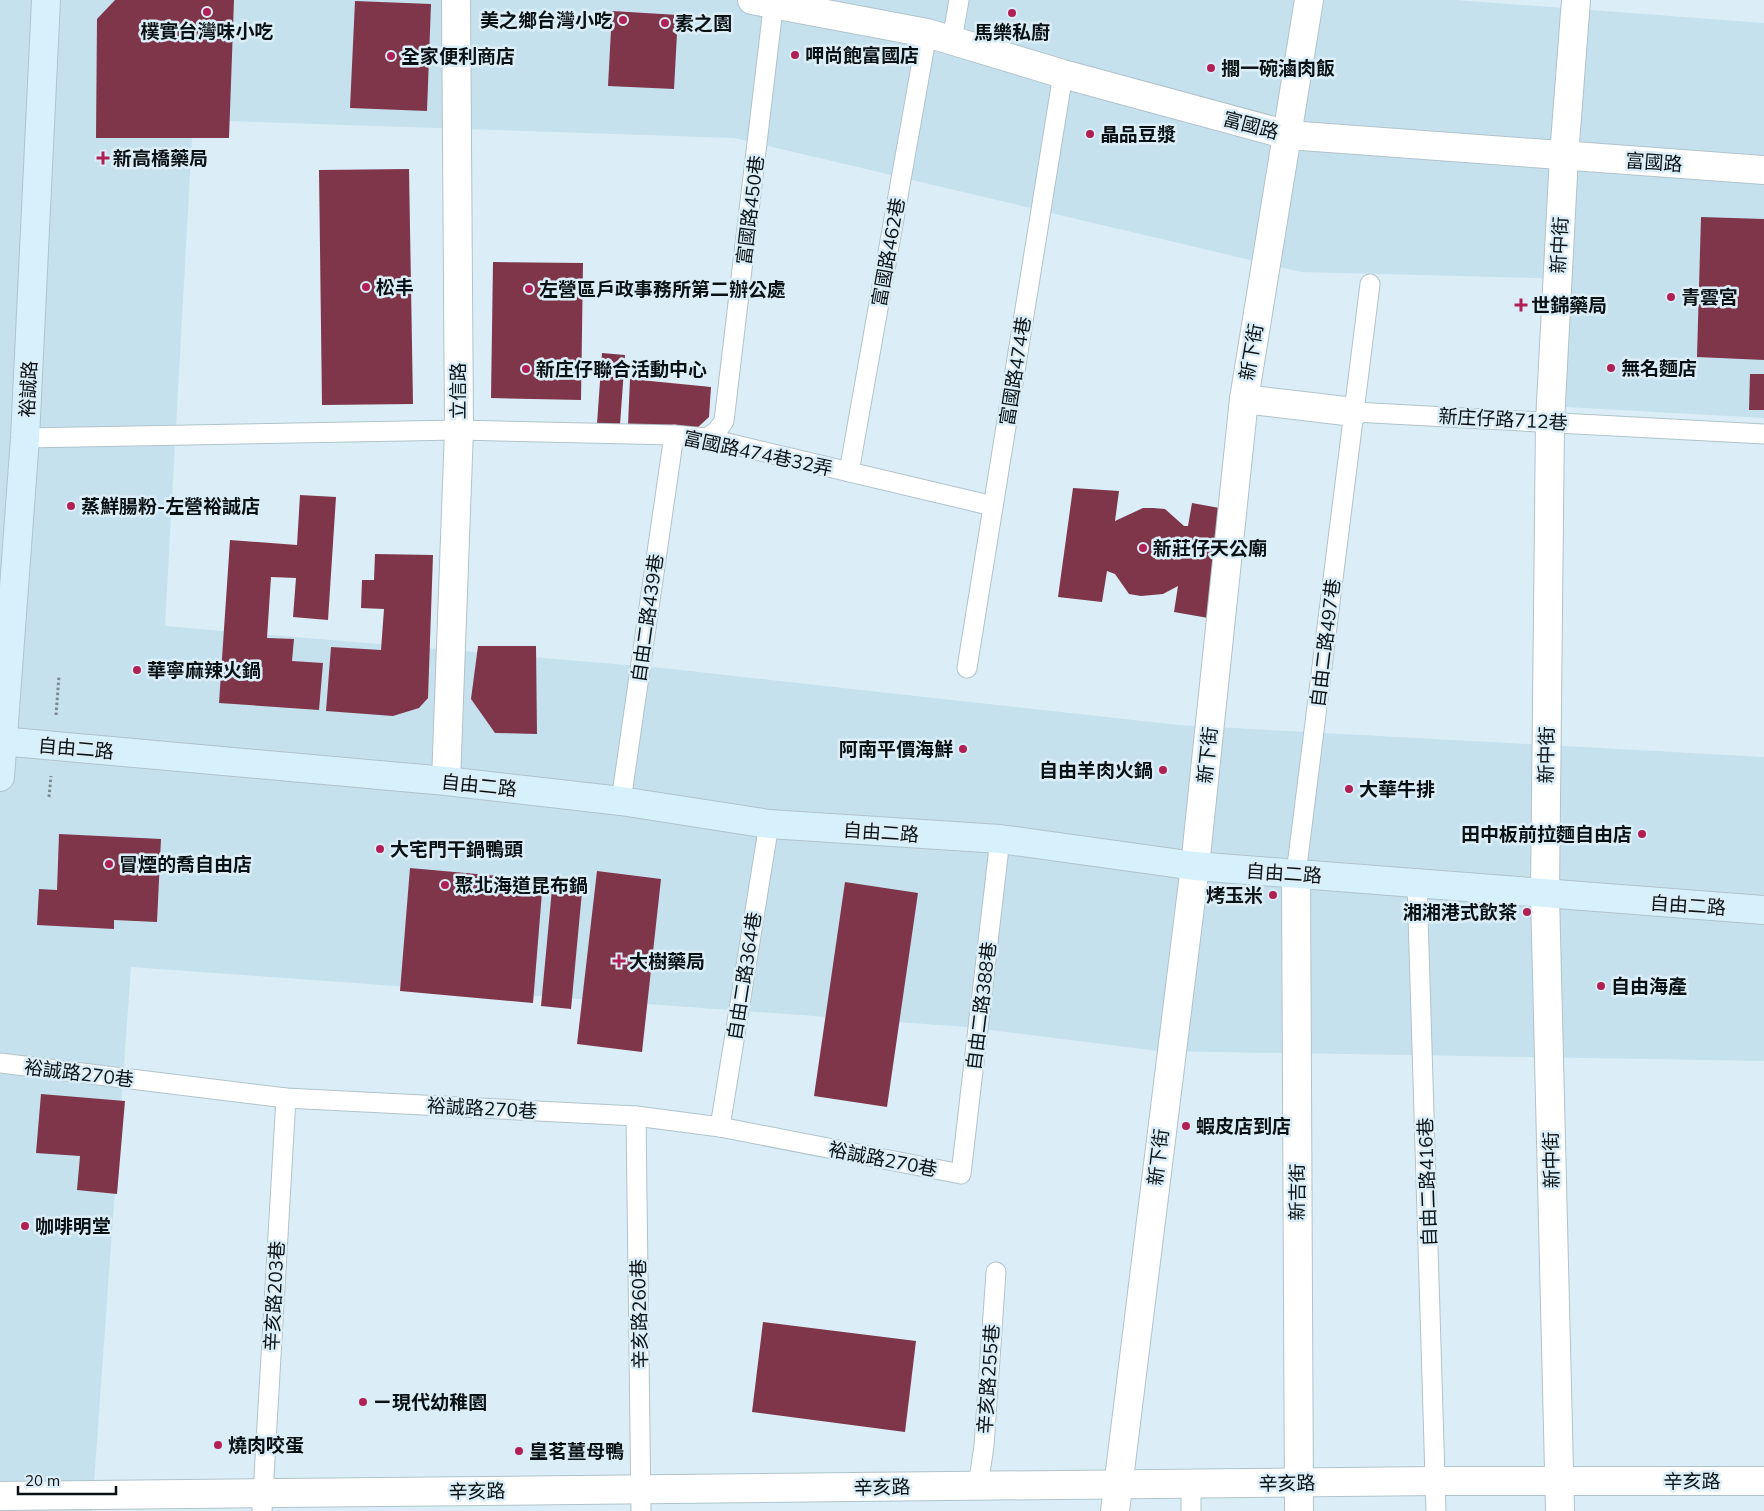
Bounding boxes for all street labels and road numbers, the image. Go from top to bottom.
street label: 富國路 [1220,106,1282,144]
street label: 富國路 [1625,148,1683,176]
street label: 富國路450巷 [731,154,769,266]
street label: 富國路462巷 [867,196,909,308]
street label: 新中街 [1546,216,1572,274]
street label: 富國路474巷 [995,315,1035,427]
street label: 新下街 [1234,322,1268,382]
street label: 裕誠路 [15,360,41,418]
street label: 立信路 [446,362,470,420]
street label: 新庄仔路712巷 [1438,404,1568,434]
street label: 富國路474巷32弄 [681,425,835,481]
street label: 自由二路439巷 [626,552,668,684]
street label: 自由二路497巷 [1305,577,1345,709]
street label: 新下街 [1192,725,1222,785]
street label: 新中街 [1534,726,1558,784]
street label: 自由二路 [37,733,115,763]
street label: 自由二路 [440,769,518,801]
street label: 自由二路 [842,817,920,847]
street label: 自由二路 [1245,858,1323,888]
street label: 自由二路 [1649,890,1727,920]
street label: 自由二路364巷 [722,910,766,1042]
street label: 自由二路388巷 [961,940,1001,1072]
street label: 裕誠路270巷 [23,1054,135,1092]
street label: 裕誠路270巷 [426,1093,538,1123]
street label: 自由二路416巷 [1413,1117,1441,1247]
street label: 新下街 [1143,1127,1173,1187]
street label: 新中街 [1539,1131,1563,1189]
street label: 裕誠路270巷 [827,1137,939,1181]
street label: 新吉街 [1285,1163,1309,1221]
street label: 辛亥路203巷 [259,1240,289,1352]
street label: 辛亥路260巷 [626,1259,652,1369]
street label: 辛亥路255巷 [972,1323,1004,1435]
street label: 辛亥路 [1663,1469,1721,1493]
street label: 辛亥路 [1258,1471,1316,1495]
street label: 辛亥路 [853,1475,911,1499]
street label: 辛亥路 [448,1479,506,1503]

